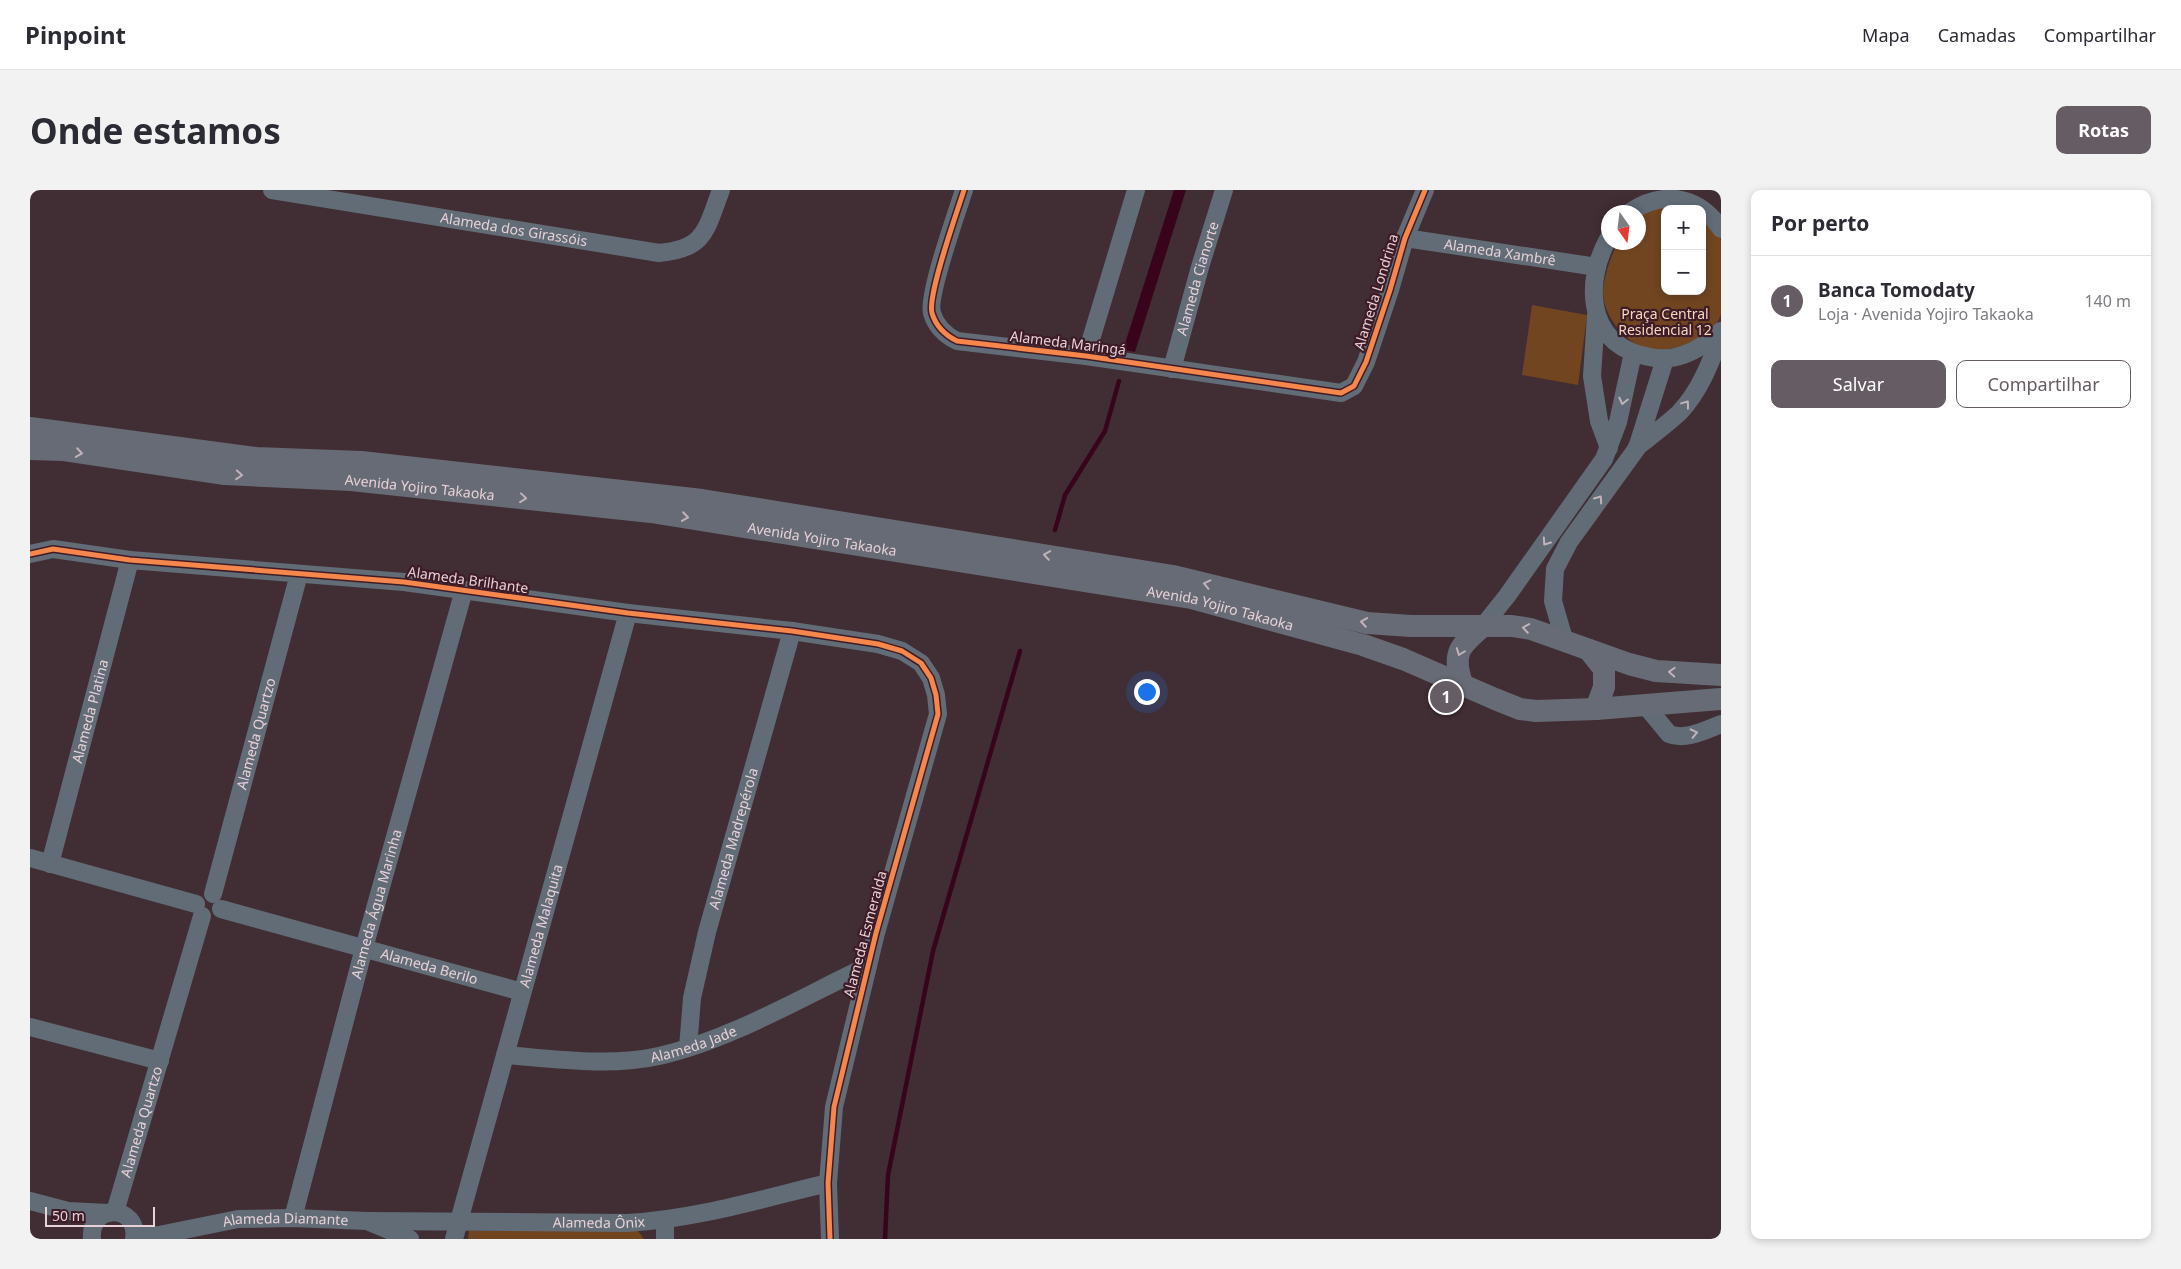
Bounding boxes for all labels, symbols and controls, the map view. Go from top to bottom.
text: Pinpoint [25,18,126,51]
text: Mapa [1862,23,1910,47]
text: Camadas [1938,23,2016,47]
text: Compartilhar [2044,23,2156,47]
button: Rotas [2056,106,2151,154]
text: Onde estamos [30,107,281,154]
north arrow [1601,205,1646,250]
map controls [1661,205,1706,295]
button: + [1661,205,1706,250]
street label: Alameda dos Girassóis [439,208,589,250]
text: Por perto [1771,209,1869,237]
street label: Alameda Cianorte [1172,219,1223,338]
street label: Alameda Londrina [1349,231,1402,352]
street label: Alameda Xambrê [1443,234,1557,270]
button: − [1661,250,1706,295]
text: Banca Tomodaty [1818,277,1975,303]
text: 1 [1782,290,1792,312]
text: 140 m [2084,290,2131,312]
text: Loja · Avenida Yojiro Takaoka [1818,303,2034,325]
park label: Praça Central Residencial 12 [1618,304,1712,339]
street label: Alameda Maringá [1009,326,1127,359]
button: Salvar [1771,360,1946,408]
button: Compartilhar [1956,360,2131,408]
one-way arrow [1618,396,1629,405]
one-way arrow [1680,400,1689,410]
one-way arrow [74,447,83,457]
one-way arrow [236,469,244,480]
street label: Avenida Yojiro Takaoka [344,470,496,504]
one-way arrow [520,493,528,504]
one-way arrow [1593,496,1602,505]
one-way arrow [681,511,689,522]
street label: Avenida Yojiro Takaoka [746,518,898,560]
one-way arrow [1543,536,1552,545]
one-way arrow [1042,551,1051,561]
street label: Alameda Brilhante [406,562,530,597]
one-way arrow [1202,579,1211,590]
street label: Avenida Yojiro Takaoka [1145,581,1296,635]
one-way arrow [1360,618,1369,628]
one-way arrow [1522,624,1531,634]
one-way arrow [1456,647,1466,656]
street label: Alameda Platina [67,657,112,765]
one-way arrow [1668,666,1676,677]
street label: Alameda Quartzo [232,676,280,792]
pin: 1 [1430,678,1462,716]
your location [1134,679,1160,705]
one-way arrow [1690,728,1699,739]
street label: Alameda Madrepérola [704,765,762,911]
street label: Alameda Água Marinha [346,827,406,981]
street label: Alameda Malaquita [514,862,567,990]
street label: Alameda Esmeralda [838,868,891,999]
street label: Alameda Berilo [379,943,480,988]
street label: Alameda Jade [649,1021,739,1067]
street label: Alameda Quartzo [116,1064,166,1179]
scale bar [45,1204,155,1227]
text: 50 m [52,1206,85,1225]
street label: Alameda Diamante [221,1208,349,1231]
street label: Alameda Ônix [553,1212,646,1232]

